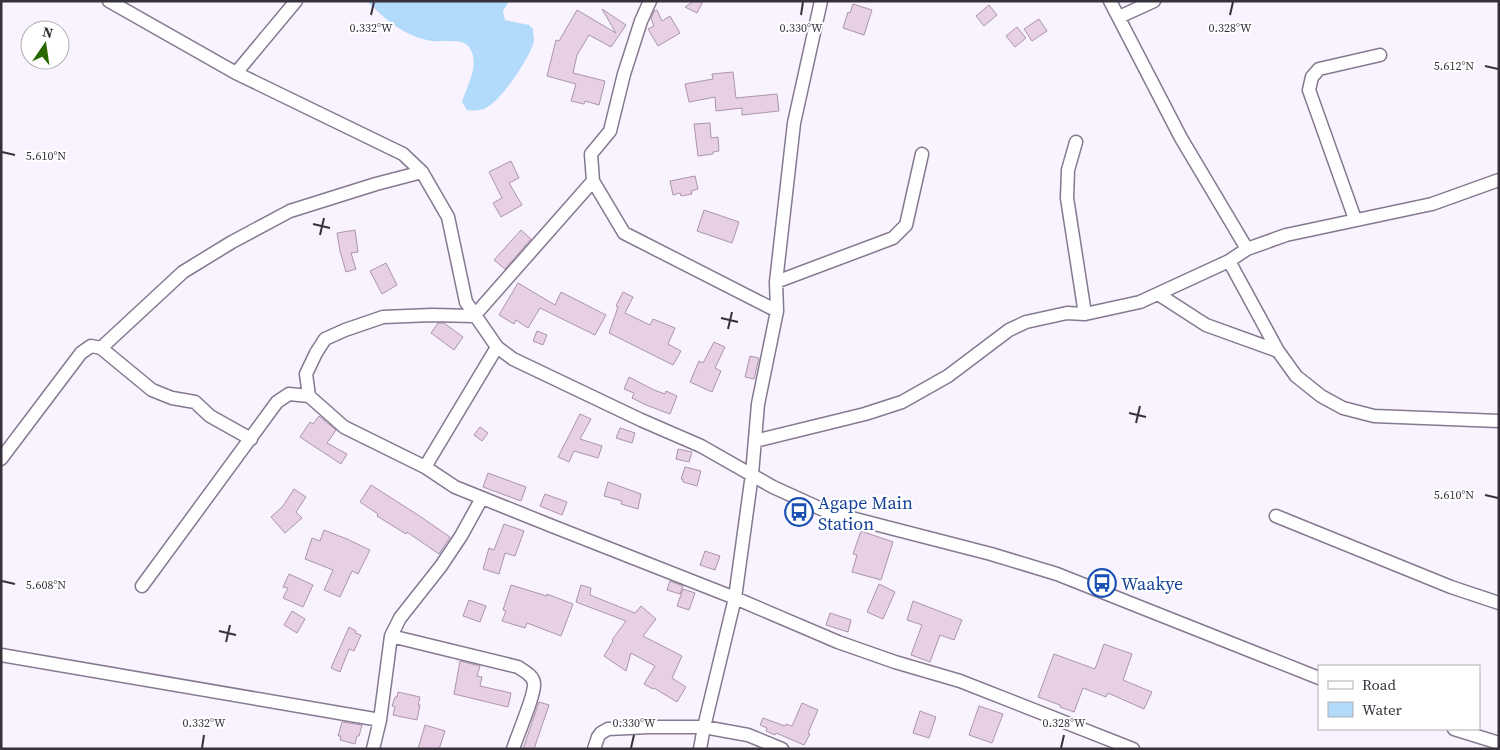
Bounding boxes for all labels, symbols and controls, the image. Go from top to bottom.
north arrow [20,20,70,70]
text: 0.332°W [349,20,393,36]
text: 0.330°W [779,20,823,36]
text: 0.328°W [1208,20,1252,36]
text: N [41,21,55,43]
text: 5.612°N [1434,58,1474,74]
text: 5.610°N [26,148,66,164]
text: 5.610°N [1434,487,1474,503]
place label: Agape Main Station [818,490,913,536]
bus stop icon: Agape Main Station [784,497,814,527]
bus stop icon: Waakye [1087,568,1117,598]
place label: Waakye [1121,571,1183,596]
text: 5.608°N [26,577,66,593]
legend [1318,665,1480,730]
text: Road [1362,674,1396,695]
text: Water [1362,699,1403,720]
text: 0.332°W [182,715,226,731]
text: 0.330°W [612,715,656,731]
text: 0.328°W [1042,715,1086,731]

